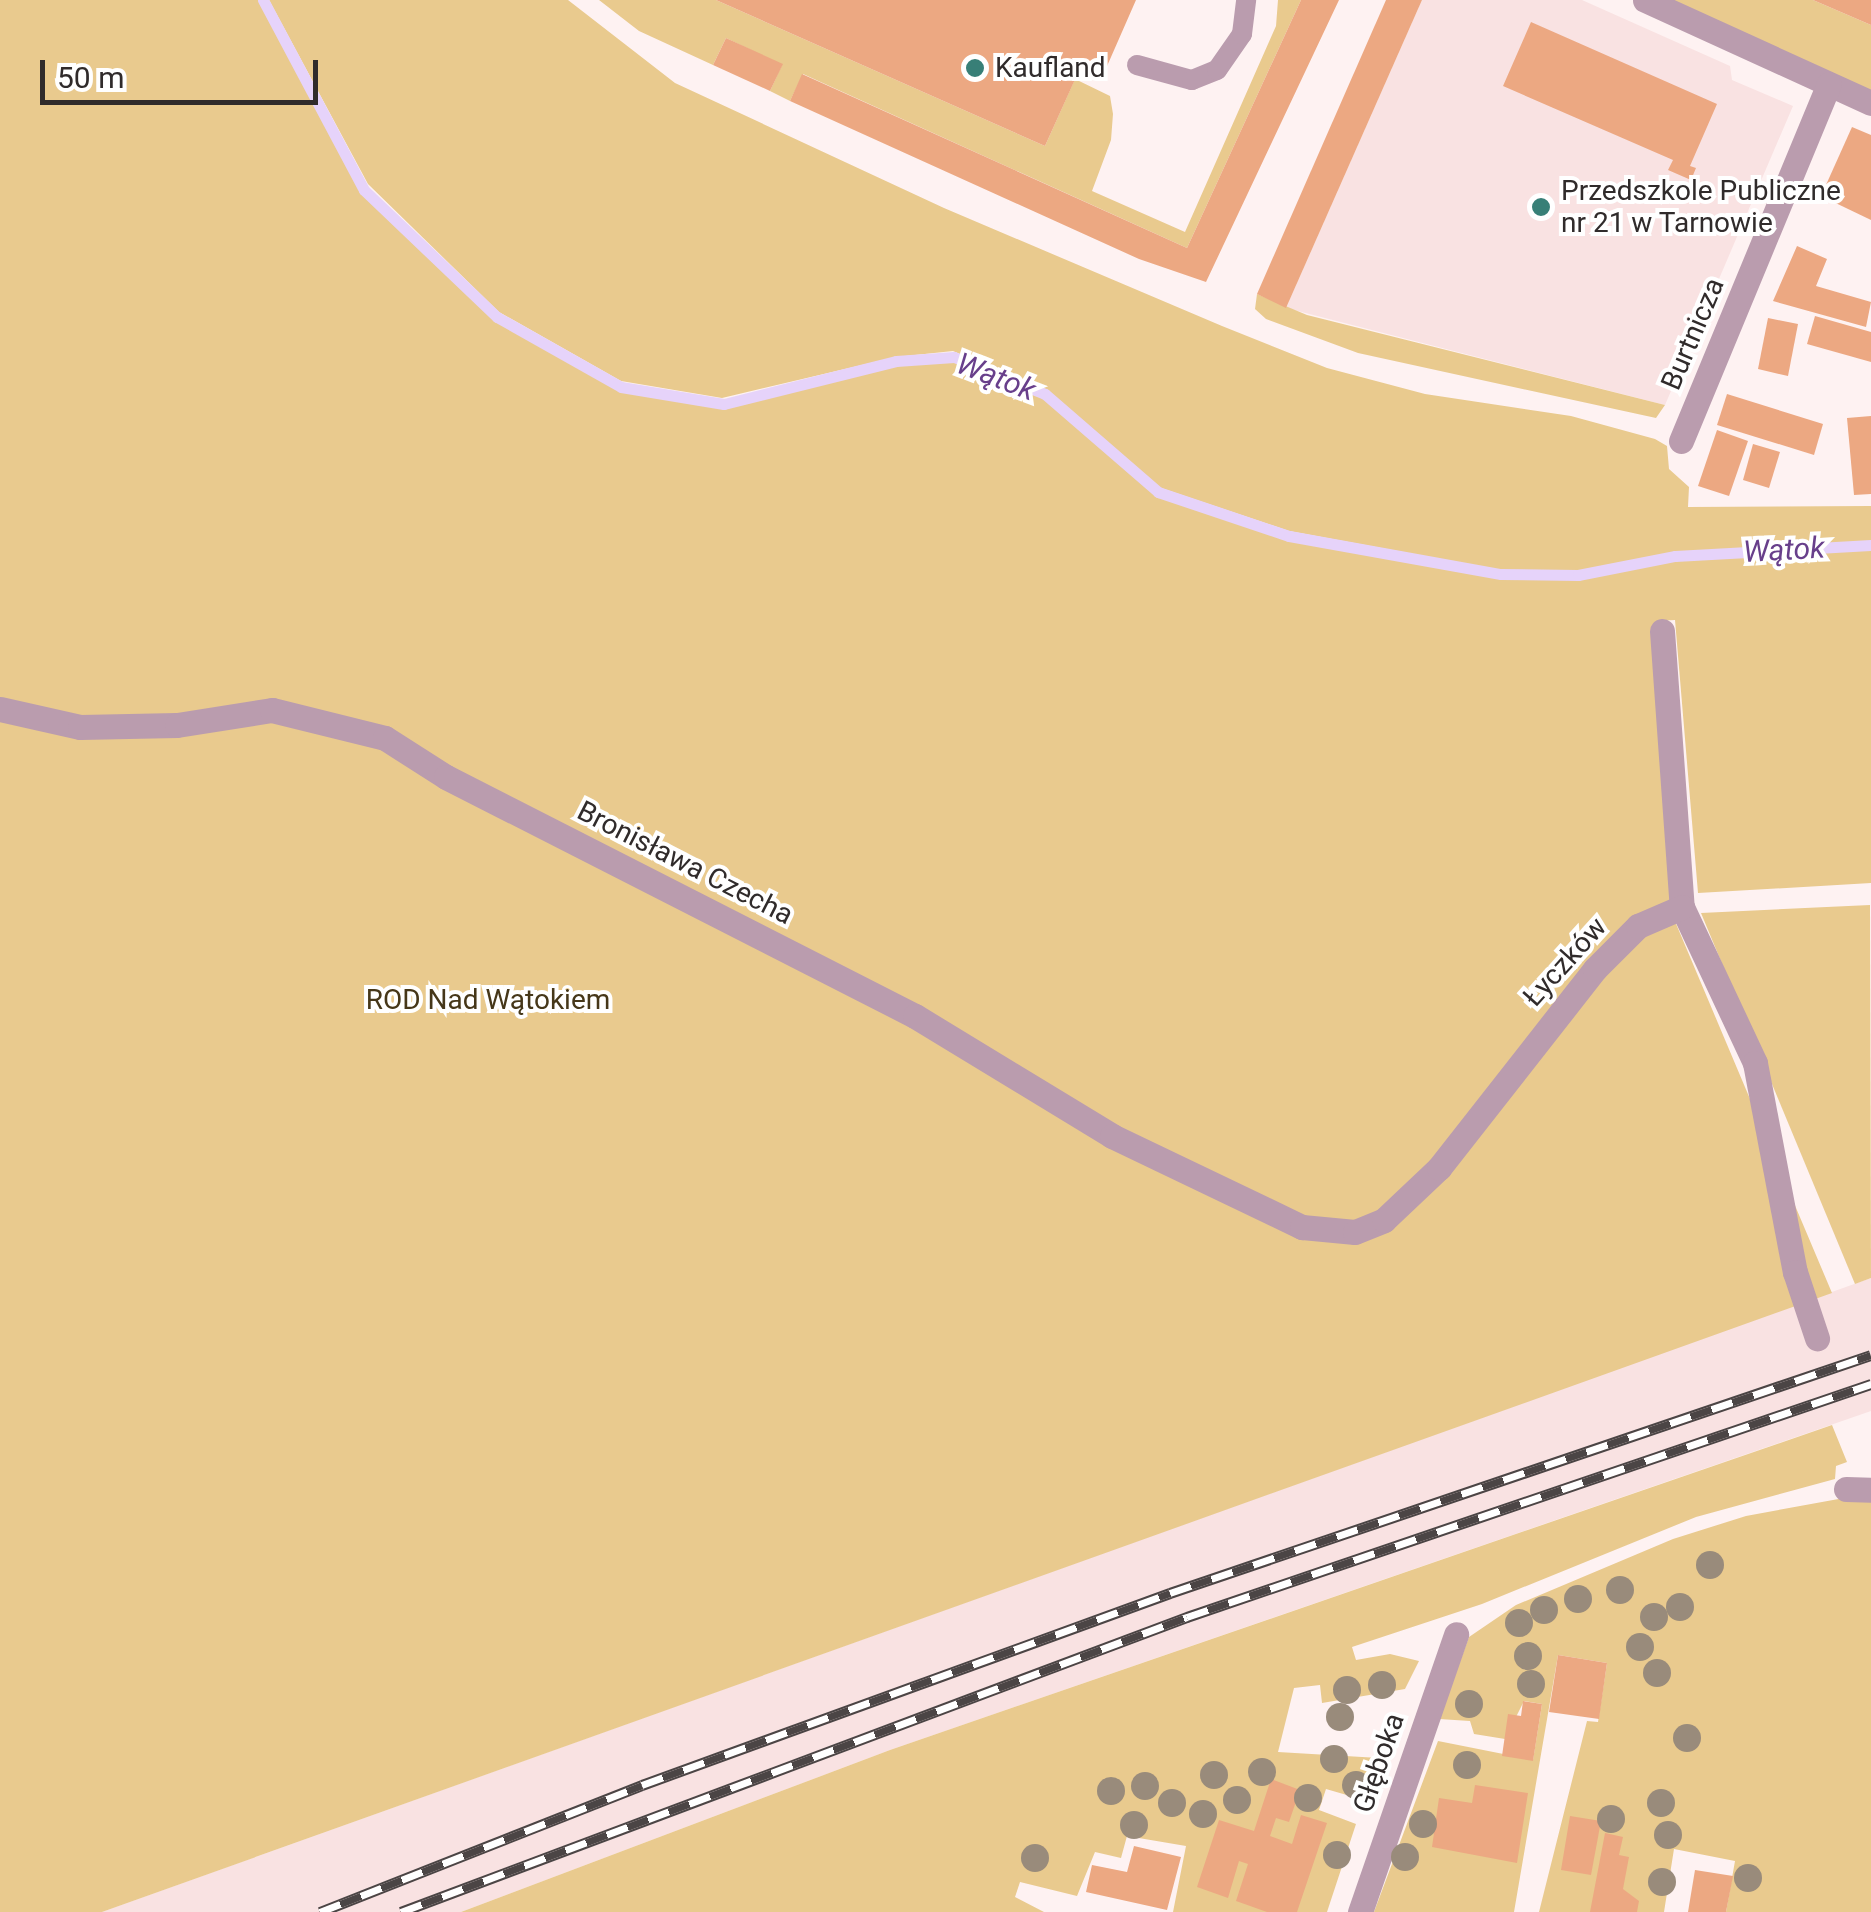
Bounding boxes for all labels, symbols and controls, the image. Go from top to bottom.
scale bar [45,40,322,102]
place label: Kaufland [995,51,1106,85]
marker: Kaufland [964,57,986,79]
text: 50 m [57,60,124,95]
place label: Przedszkole Publiczne nr 21 w Tarnowie [1561,174,1841,240]
marker: Przedszkole Publiczne nr 21 w Tarnowie [1530,196,1552,218]
street label: Burtnicza [1654,273,1732,395]
water label: Wątok [951,346,1041,408]
water label: Wątok [1742,530,1826,570]
street label: Bronisława Czecha [572,794,798,932]
street label: Łyczków [1516,911,1614,1013]
park label: ROD Nad Wątokiem [366,983,610,1017]
street label: Głęboka [1346,1709,1412,1817]

